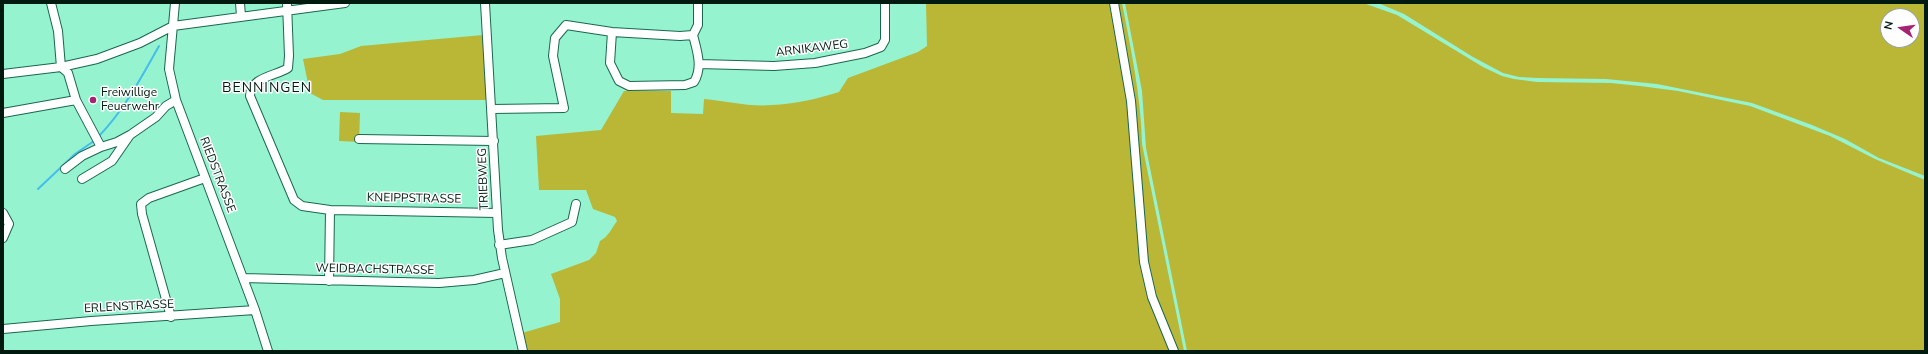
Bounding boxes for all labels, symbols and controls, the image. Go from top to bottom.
north arrow [1880,8,1920,48]
text: N [1881,20,1897,31]
street label: ARNIKAWEG [775,37,849,61]
district label: BENNINGEN [222,81,312,97]
place label: Freiwillige Feuerwehr [101,86,159,114]
marker: Freiwillige Feuerwehr [88,95,98,105]
street label: RIEDSTRASSE [196,135,238,215]
street label: TRIEBWEG [476,148,492,210]
street label: KNEIPPSTRASSE [367,191,461,207]
street label: WEIDBACHSTRASSE [316,262,434,278]
street label: ERLENSTRASSE [84,297,174,317]

